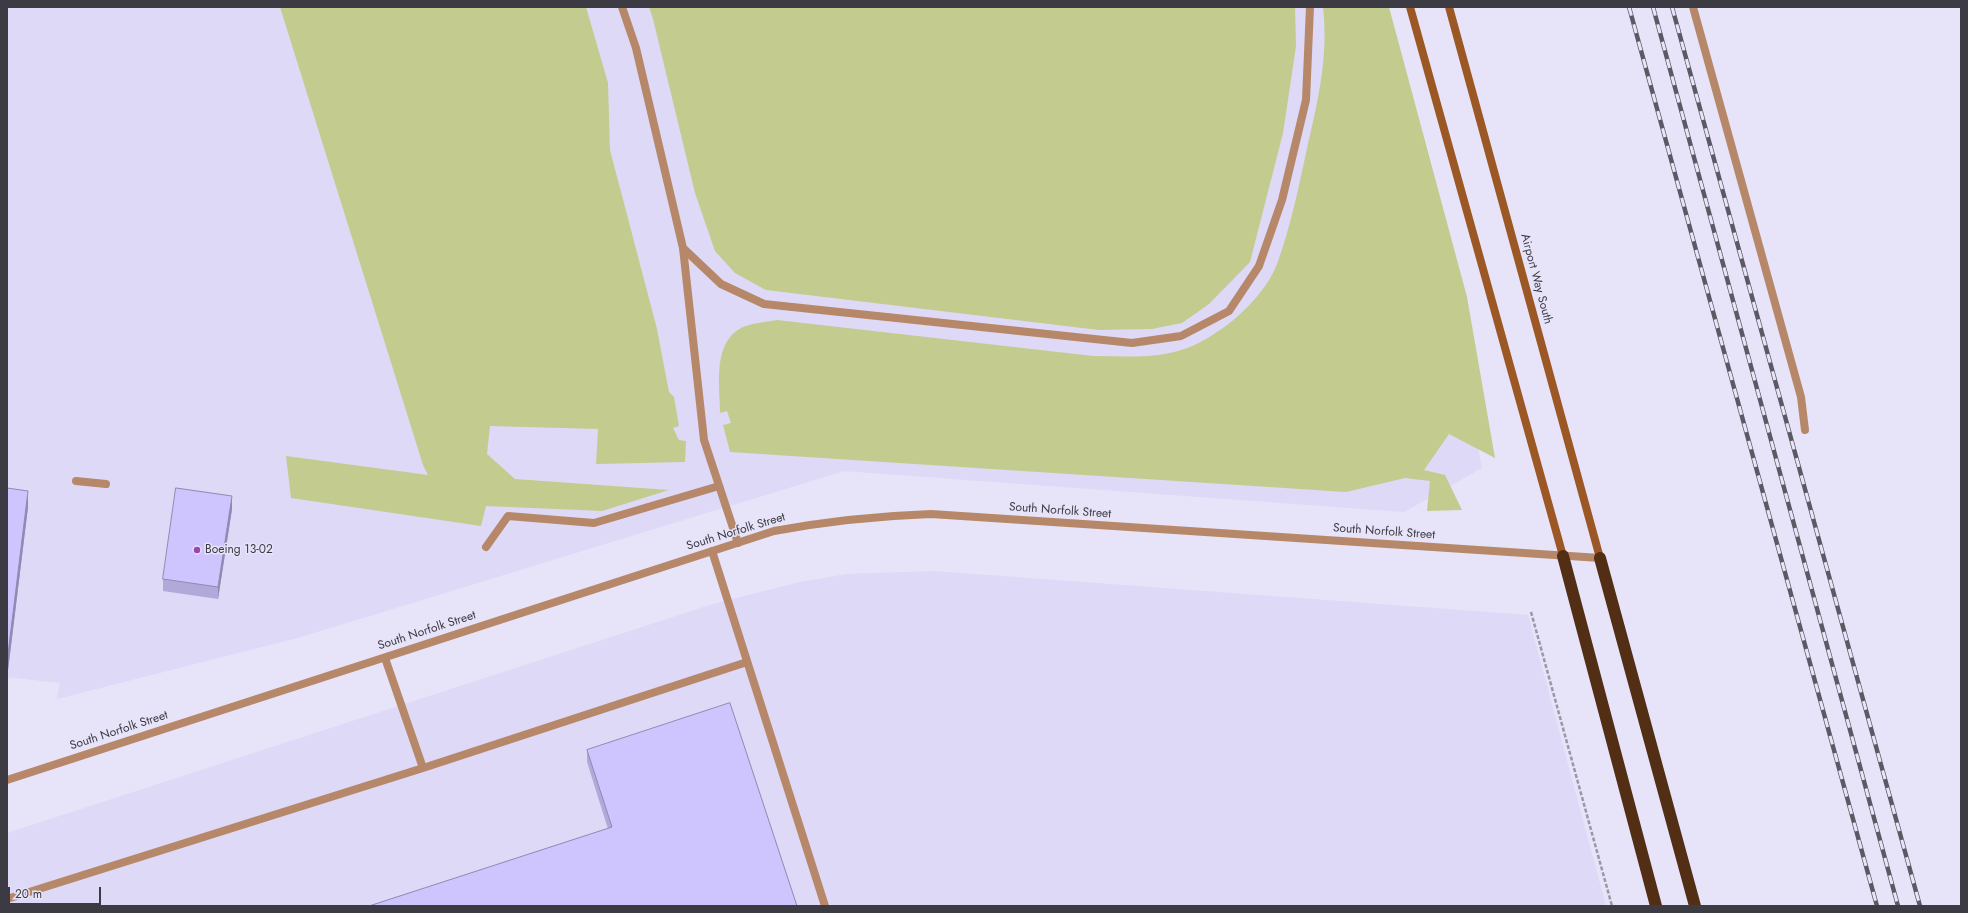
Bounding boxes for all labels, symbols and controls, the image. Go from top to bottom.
street label: Airport Way South [1517,232,1555,326]
street label: South Norfolk Street [1008,500,1112,522]
street label: South Norfolk Street [685,510,787,554]
street label: South Norfolk Street [1332,521,1436,543]
place label: Boeing 13-02 [205,543,273,557]
marker: Boeing 13-02 [192,545,202,555]
street label: South Norfolk Street [376,608,478,654]
street label: South Norfolk Street [68,708,170,754]
scale bar [10,879,103,905]
text: 20 m [15,885,42,903]

